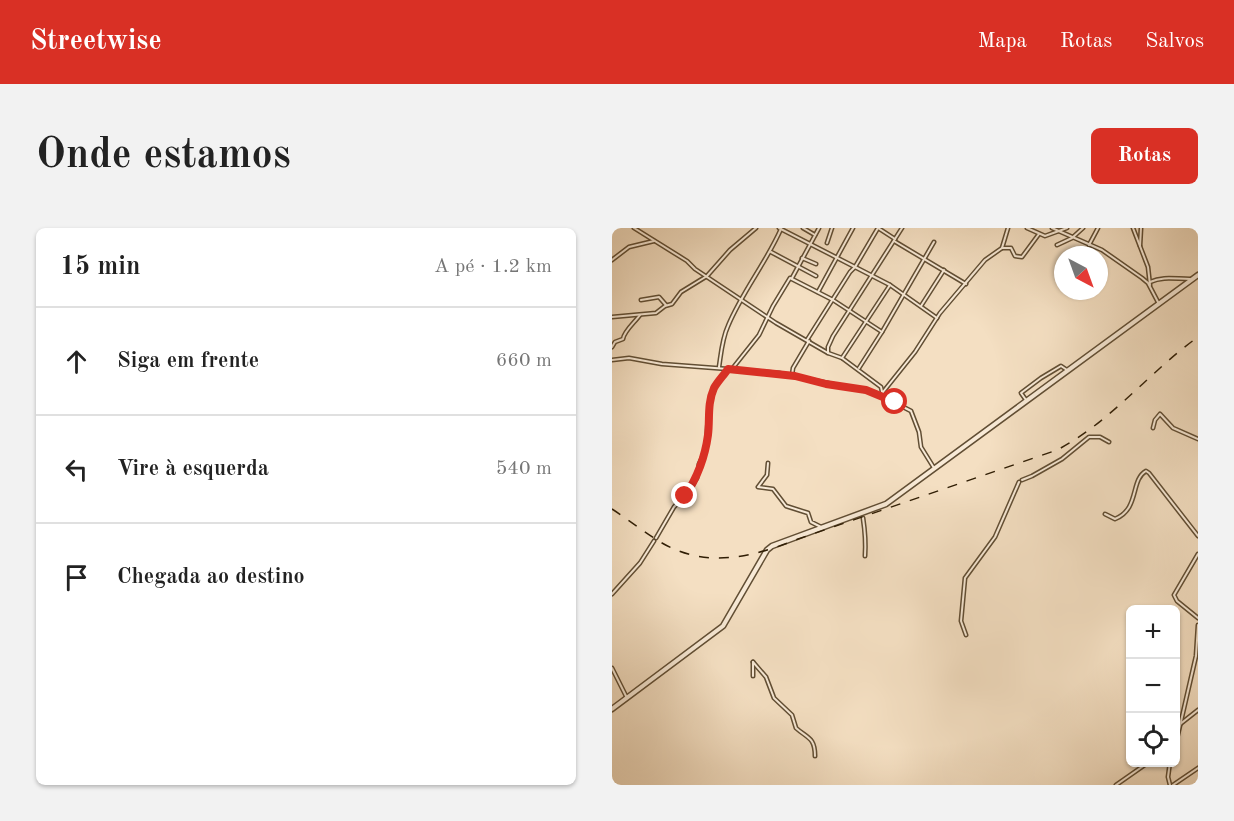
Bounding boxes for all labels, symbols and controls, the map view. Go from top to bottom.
text: Streetwise [30,28,162,56]
text: Mapa [978,31,1027,52]
text: Rotas [1060,31,1112,52]
text: Salvos [1145,31,1204,52]
button: Rotas [1091,128,1198,184]
text: Onde estamos [36,135,291,177]
north arrow [1054,246,1108,300]
text: 15 min [60,254,140,280]
text: A pé · 1.2 km [434,257,552,277]
icon: ahead [60,345,93,378]
text: Siga em frente [117,350,259,372]
text: 660 m [496,351,552,371]
route start [881,388,907,414]
icon: left [60,453,93,486]
text: Vire à esquerda [117,458,269,480]
text: 540 m [496,459,552,479]
route end [671,482,697,508]
icon: arrive [60,561,93,594]
text: Chegada ao destino [117,566,305,588]
map controls [1126,605,1180,767]
button: + [1126,605,1180,659]
button: − [1126,659,1180,713]
button: locate [1126,713,1180,767]

